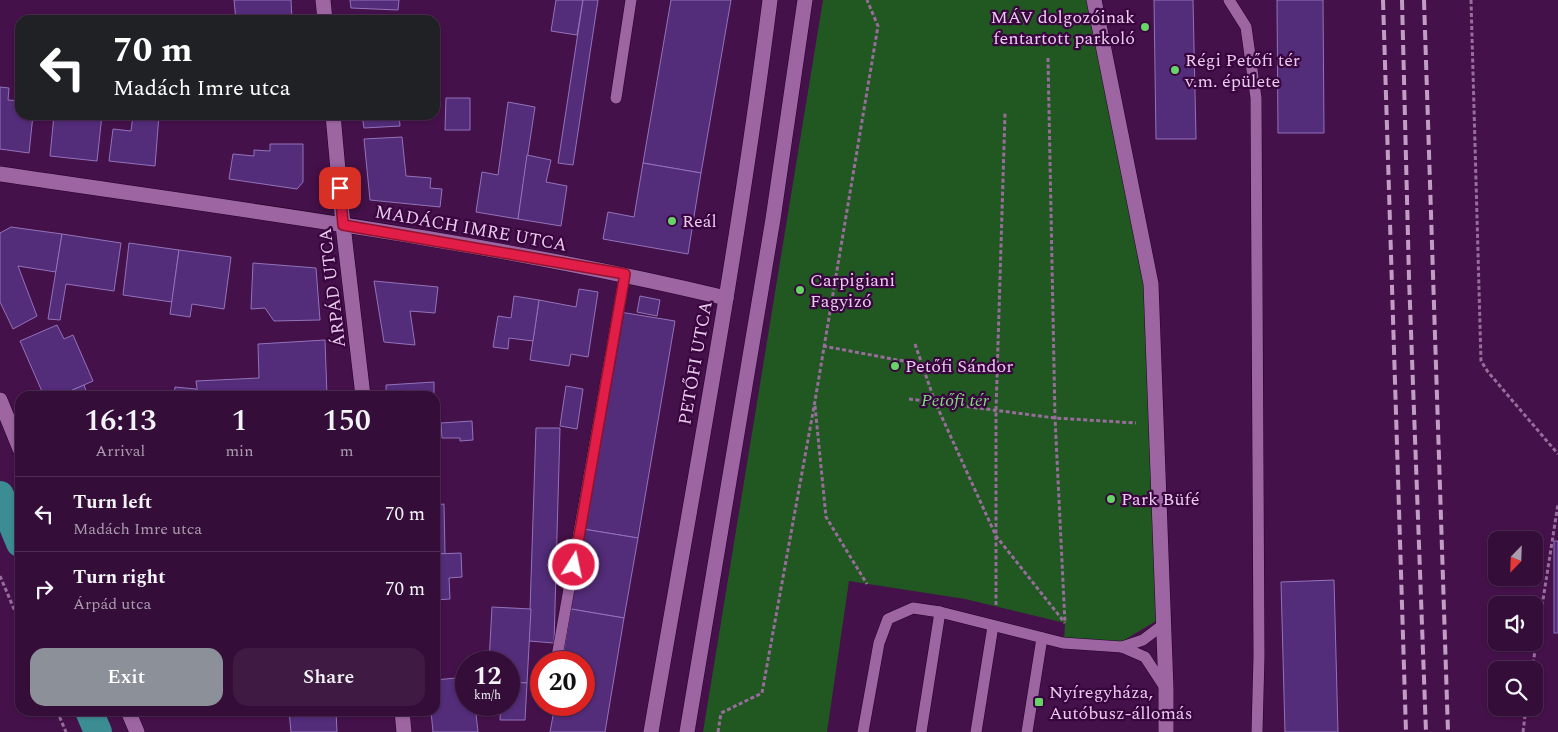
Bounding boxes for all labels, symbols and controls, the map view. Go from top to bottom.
place label: MÁV dolgozóinak fentartott parkoló [991,4,1135,52]
marker: MÁV dolgozóinak fentartott parkoló [1139,21,1151,33]
text: 70 m [113,24,193,77]
icon: left [30,35,95,100]
place label: Régi Petőfi tér v.m. épülete [1184,47,1300,95]
marker: Régi Petőfi tér v.m. épülete [1169,64,1181,76]
text: Madách Imre utca [113,72,291,105]
pin [319,167,361,209]
icon: arrive [326,174,354,202]
street label: MADÁCH IMRE UTCA [373,198,569,259]
place label: Reál [682,208,717,235]
marker: Reál [666,215,678,227]
street label: ÁRPÁD UTCA [312,227,353,349]
place label: Carpigiani Fagyizó [810,267,895,315]
marker: Carpigiani Fagyizó [794,284,806,296]
street label: PETŐFI UTCA [671,299,720,427]
place label: Petőfi Sándor [905,353,1013,380]
marker: Petőfi Sándor [889,360,901,372]
park label: Petőfi tér [921,387,990,414]
text: 16:13 [84,398,156,444]
text: 1 [231,398,247,444]
text: 150 [323,398,371,444]
text: Arrival [95,439,145,463]
text: min [225,439,253,463]
text: m [340,439,354,463]
place label: Park Büfé [1121,486,1200,513]
text: Turn left [73,488,152,517]
marker: Park Büfé [1105,493,1117,505]
icon: left [30,500,58,528]
text: 70 m [385,500,425,529]
text: Madách Imre utca [73,517,202,541]
north arrow [1488,531,1542,586]
map controls [1488,531,1543,716]
position arrow [547,538,599,590]
text: Turn right [73,563,166,592]
icon: right [30,575,58,603]
text: 70 m [385,575,425,604]
text: Árpád utca [73,592,151,616]
button: sound [1488,596,1543,651]
button: Exit [30,648,223,706]
button: Share [233,648,425,706]
speed limit sign: 20 [530,651,595,716]
text: 12 [473,658,502,696]
button: search [1488,661,1543,716]
place label: Nyíregyháza, Autóbusz-állomás [1049,679,1192,727]
text: km/h [474,686,501,705]
marker: Nyíregyháza, Autóbusz-állomás [1033,696,1045,708]

